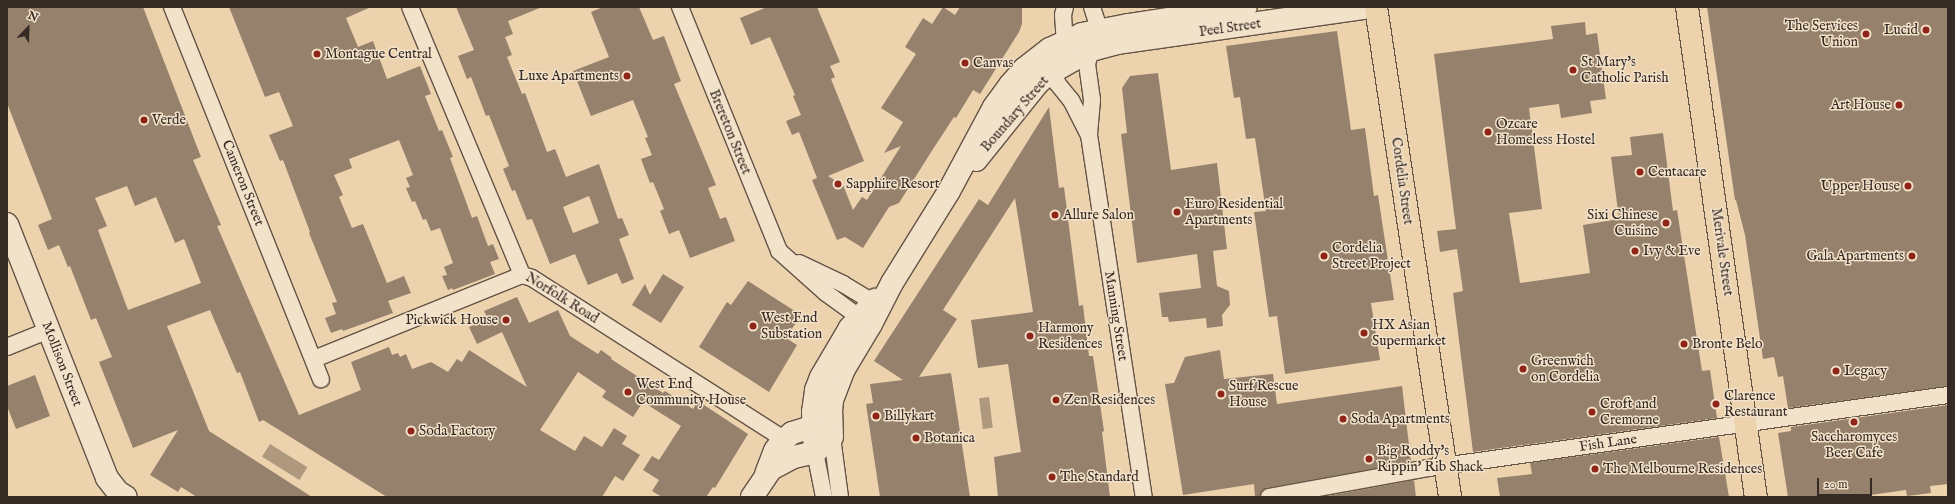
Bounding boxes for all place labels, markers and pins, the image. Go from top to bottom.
place label: The Services Union [1785,18,1858,50]
place label: Lucid [1884,22,1918,38]
marker: Lucid [1921,25,1931,35]
marker: The Services Union [1861,29,1871,39]
place label: Montague Central [325,46,432,62]
marker: Montague Central [312,49,322,59]
place label: St Mary's Catholic Parish [1581,54,1669,86]
place label: Canvas [973,55,1013,71]
marker: Canvas [960,58,970,68]
marker: St Mary's Catholic Parish [1568,65,1578,75]
place label: Luxe Apartments [518,68,619,84]
marker: Luxe Apartments [622,71,632,81]
place label: Art House [1831,97,1891,113]
marker: Art House [1894,100,1904,110]
place label: Verde [152,112,186,128]
marker: Verde [139,115,149,125]
place label: Ozcare Homeless Hostel [1496,116,1595,148]
marker: Ozcare Homeless Hostel [1483,127,1493,137]
place label: Centacare [1648,164,1706,180]
marker: Centacare [1635,167,1645,177]
place label: Sapphire Resort [846,176,940,192]
place label: Upper House [1821,178,1900,194]
marker: Sapphire Resort [833,179,843,189]
marker: Upper House [1903,181,1913,191]
place label: Euro Residential Apartments [1185,196,1283,228]
place label: Allure Salon [1063,207,1134,223]
marker: Euro Residential Apartments [1172,207,1182,217]
place label: Sixi Chinese Cuisine [1587,207,1658,240]
marker: Allure Salon [1050,210,1060,220]
marker: Sixi Chinese Cuisine [1661,218,1671,228]
place label: Cordelia Street Project [1332,240,1411,272]
place label: Ivy & Eve [1643,243,1701,259]
marker: Ivy & Eve [1630,246,1640,256]
place label: Gala Apartments [1806,248,1904,264]
marker: Cordelia Street Project [1319,251,1329,261]
marker: Gala Apartments [1907,251,1917,261]
place label: West End Substation [761,310,822,342]
place label: Pickwick House [405,312,498,328]
marker: Pickwick House [501,315,511,325]
place label: HX Asian Supermarket [1372,317,1446,350]
place label: Harmony Residences [1038,320,1102,352]
marker: West End Substation [748,321,758,331]
marker: HX Asian Supermarket [1359,328,1369,338]
marker: Harmony Residences [1025,331,1035,341]
place label: Bronte Belo [1692,336,1763,352]
marker: Bronte Belo [1679,339,1689,349]
place label: Greenwich on Cordelia [1531,353,1599,386]
place label: Legacy [1844,363,1887,379]
marker: Greenwich on Cordelia [1518,364,1528,374]
marker: Legacy [1831,366,1841,376]
place label: West End Community House [636,376,746,408]
place label: Surf Rescue House [1229,378,1298,410]
marker: West End Community House [623,387,633,397]
place label: Clarence Restaurant [1724,388,1787,420]
marker: Surf Rescue House [1216,389,1226,399]
place label: Zen Residences [1064,392,1155,408]
marker: Zen Residences [1051,395,1061,405]
place label: Croft and Cremorne [1600,396,1659,428]
marker: Clarence Restaurant [1711,399,1721,409]
marker: Croft and Cremorne [1587,407,1597,417]
place label: Billykart [884,408,935,424]
marker: Billykart [871,411,881,421]
place label: Soda Apartments [1351,411,1450,427]
marker: Soda Apartments [1338,414,1348,424]
marker: Saccharomyces Beer Cafe [1849,417,1859,427]
place label: Soda Factory [419,423,495,439]
marker: Soda Factory [406,426,416,436]
place label: Saccharomyces Beer Cafe [1811,429,1897,462]
place label: Botanica [924,430,975,446]
marker: Botanica [911,433,921,443]
place label: Big Roddy's Rippin' Rib Shack [1377,443,1483,476]
marker: Big Roddy's Rippin' Rib Shack [1364,454,1374,464]
place label: The Melbourne Residences [1603,461,1762,477]
marker: The Melbourne Residences [1590,464,1600,474]
place label: The Standard [1060,469,1139,485]
marker: The Standard [1047,472,1057,482]

